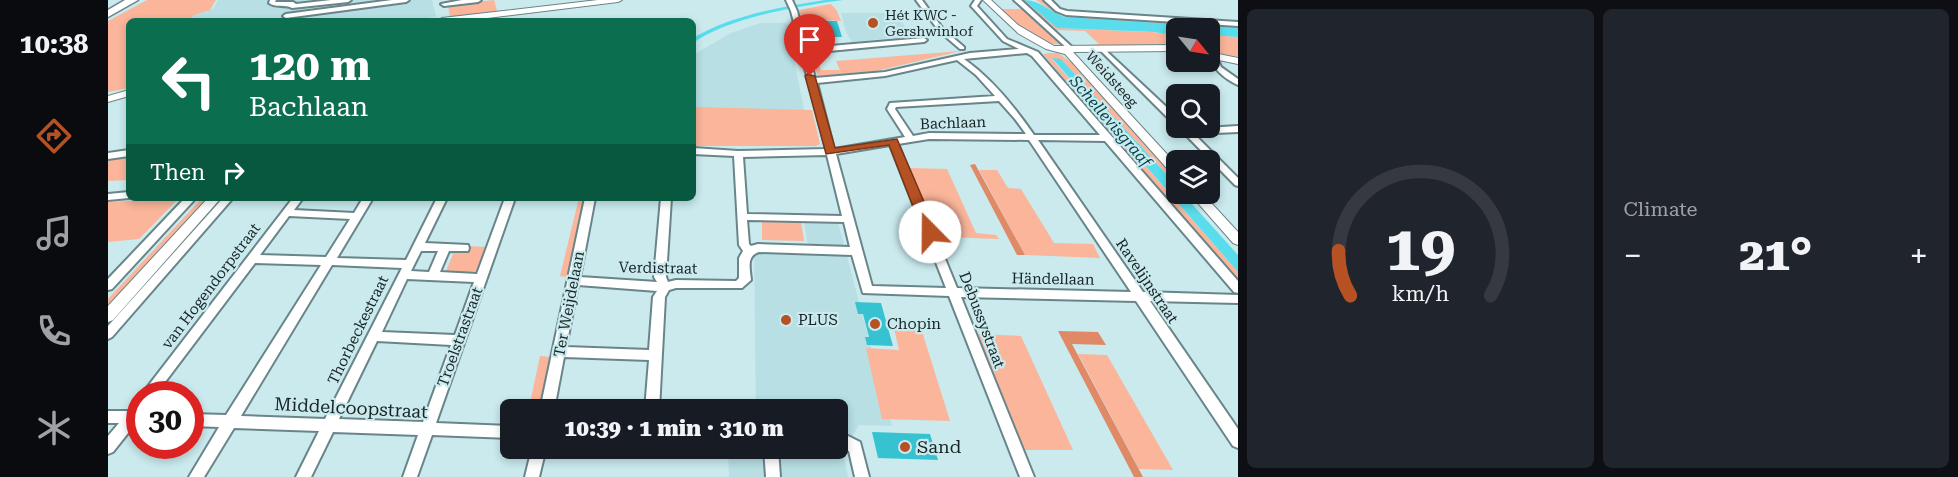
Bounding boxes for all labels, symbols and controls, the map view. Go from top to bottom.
place label: Hét KWC - Gershwinhof [885,7,974,39]
pin [784,14,835,76]
marker: Hét KWC - Gershwinhof [866,16,880,30]
north arrow [1166,18,1220,72]
map controls [1166,18,1220,204]
icon: arrive [793,23,826,56]
text: 10:38 [20,28,88,60]
text: 120 m [249,41,371,90]
icon: left [150,42,228,120]
street label: Weidsteeg [1083,48,1141,110]
water label: Schellevisgraaf [1065,71,1157,172]
button: search [1166,84,1220,138]
text: Bachlaan [249,91,368,123]
street label: Bachlaan [920,113,987,133]
icon: directions [33,115,75,157]
button: layers [1166,150,1220,204]
icon: right [217,156,250,189]
text: Then [150,160,205,185]
text: Climate [1624,197,1698,221]
position arrow [898,200,962,264]
icon: music [33,212,75,254]
text: 19 [1385,212,1455,285]
street label: van Hogendorpstraat [158,219,264,352]
text: 21° [1739,228,1812,281]
street label: Ravelijnstraat [1112,235,1182,327]
text: − [1624,236,1642,275]
text: + [1910,236,1928,275]
street label: Ter Weijdelaan [550,249,588,358]
street label: Verdistraat [619,258,698,278]
street label: Debussystraat [955,269,1009,371]
street label: Händellaan [1011,269,1095,289]
street label: Thorbeckestraat [324,272,392,387]
text: km/h [1392,281,1449,306]
street label: Troelstrastraat [434,284,487,389]
icon: phone [33,310,75,352]
place label: PLUS [798,311,838,329]
marker: PLUS [779,313,793,327]
place label: Chopin [887,315,941,333]
marker: Chopin [868,317,882,331]
speed limit sign: 30 [126,381,204,459]
street label: Middelcoopstraat [274,393,429,422]
icon: climate [33,407,75,449]
text: 10:39 · 1 min · 310 m [564,416,784,441]
place label: Sand [917,436,962,457]
marker: Sand [898,440,912,454]

